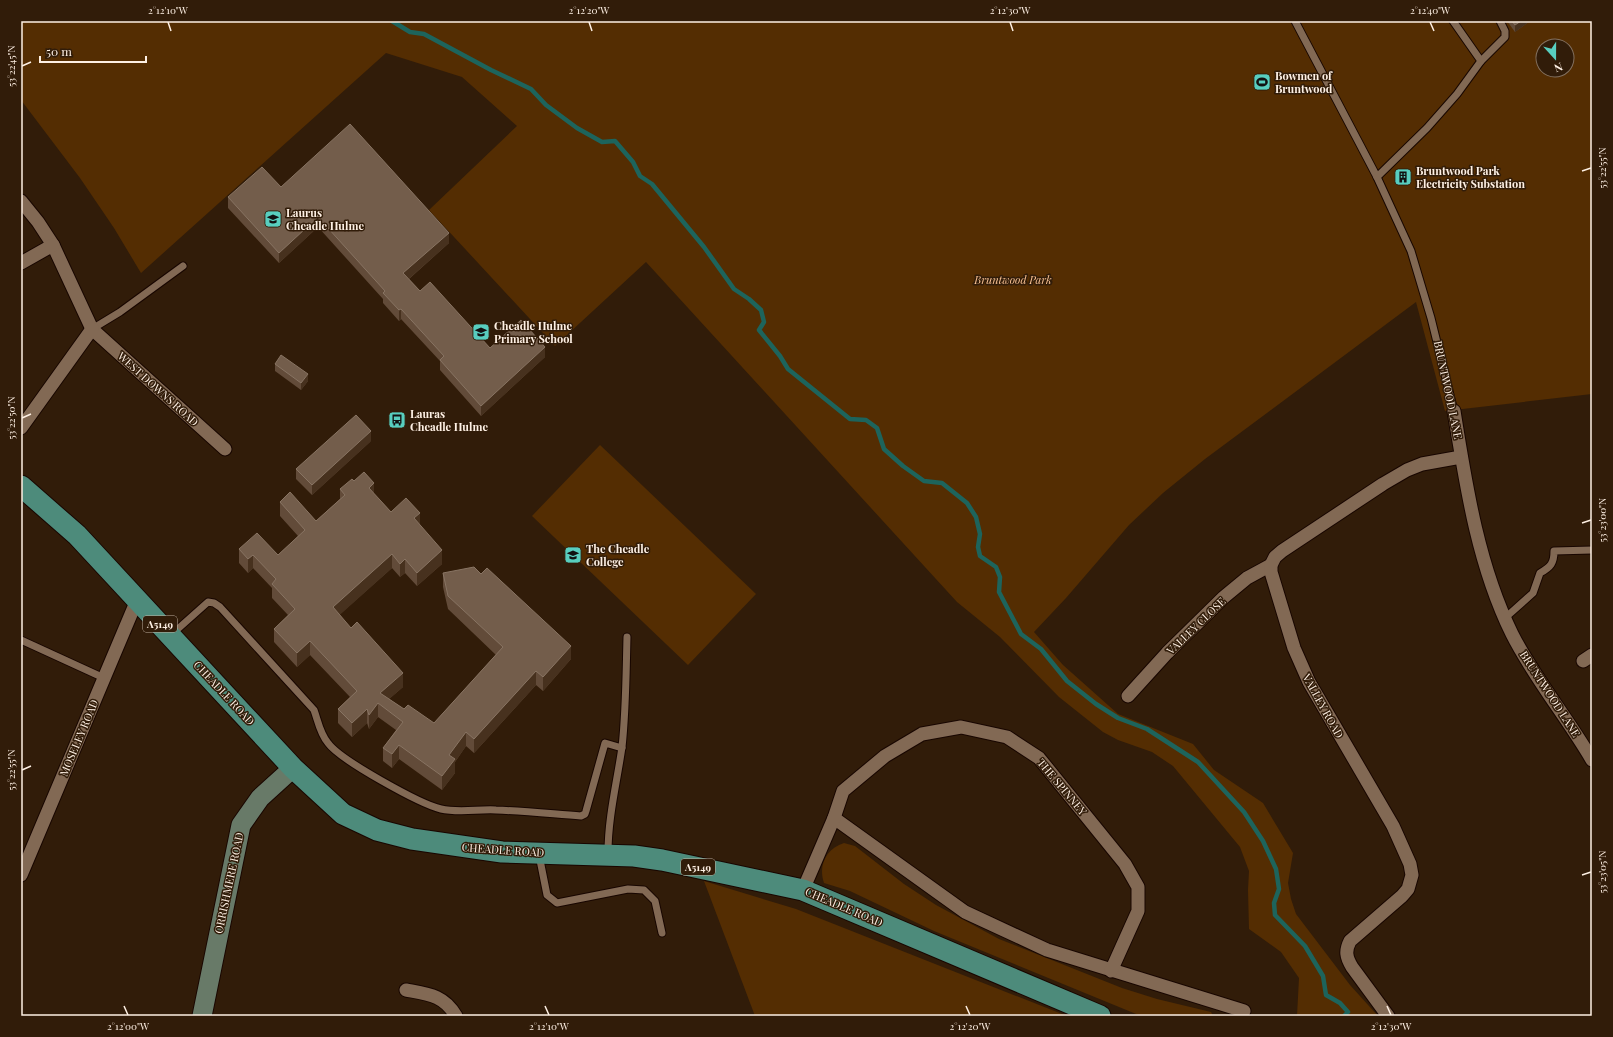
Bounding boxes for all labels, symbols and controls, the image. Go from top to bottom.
text: 2°12'10"W [148,3,189,17]
text: 2°12'20"W [569,3,610,17]
text: 2°12'30"W [990,3,1031,17]
text: 2°12'40"W [1410,3,1451,17]
scale bar [40,38,146,64]
north arrow [1535,38,1575,78]
text: 50 m [46,43,72,59]
text: 53°22'45"N [4,45,18,87]
text: N [1552,59,1565,76]
place label: Bowmen of Bruntwood [1275,68,1333,96]
sports icon: Bowmen of Bruntwood [1252,72,1272,92]
text: 53°22'55"N [1595,147,1609,189]
place label: Bruntwood Park Electricity Substation [1416,163,1525,191]
building icon: Bruntwood Park Electricity Substation [1393,167,1413,187]
place label: Laurus Cheadle Hulme [286,205,364,233]
school or university icon: Laurus Cheadle Hulme [263,209,283,229]
park label: Bruntwood Park [973,272,1052,287]
place label: Cheadle Hulme Primary School [494,318,573,346]
school or university icon: Cheadle Hulme Primary School [471,322,491,342]
street label: BRUNTWOOD LANE [1431,339,1466,441]
street label: WEST DOWNS ROAD [114,348,202,429]
text: 53°22'50"N [4,397,18,439]
place label: Lauras Cheadle Hulme [410,406,488,434]
bus stop icon: Lauras Cheadle Hulme [387,410,407,430]
text: 53°23'00"N [1595,498,1609,542]
place label: The Cheadle College [586,541,650,569]
school or university icon: The Cheadle College [563,545,583,565]
street label: VALLEY CLOSE [1162,594,1229,658]
road number: A5149 [143,616,177,632]
street label: BRUNTWOOD LANE [1517,648,1584,740]
street label: CHEADLE ROAD [191,657,258,728]
street label: VALLEY ROAD [1299,670,1347,741]
street label: MOSELEY ROAD [56,697,102,779]
text: 53°22'55"N [4,749,18,791]
street label: THE SPINNEY [1034,755,1091,818]
street label: ORRISHMERE ROAD [210,831,247,935]
street label: CHEADLE ROAD [461,839,545,860]
text: 53°23'05"N [1595,851,1609,893]
road number: A5149 [681,859,715,875]
street label: CHEADLE ROAD [803,883,885,930]
text: 2°12'00"W [107,1019,150,1033]
text: 2°12'10"W [529,1019,570,1033]
text: 2°12'20"W [950,1019,991,1033]
text: 2°12'30"W [1371,1019,1412,1033]

